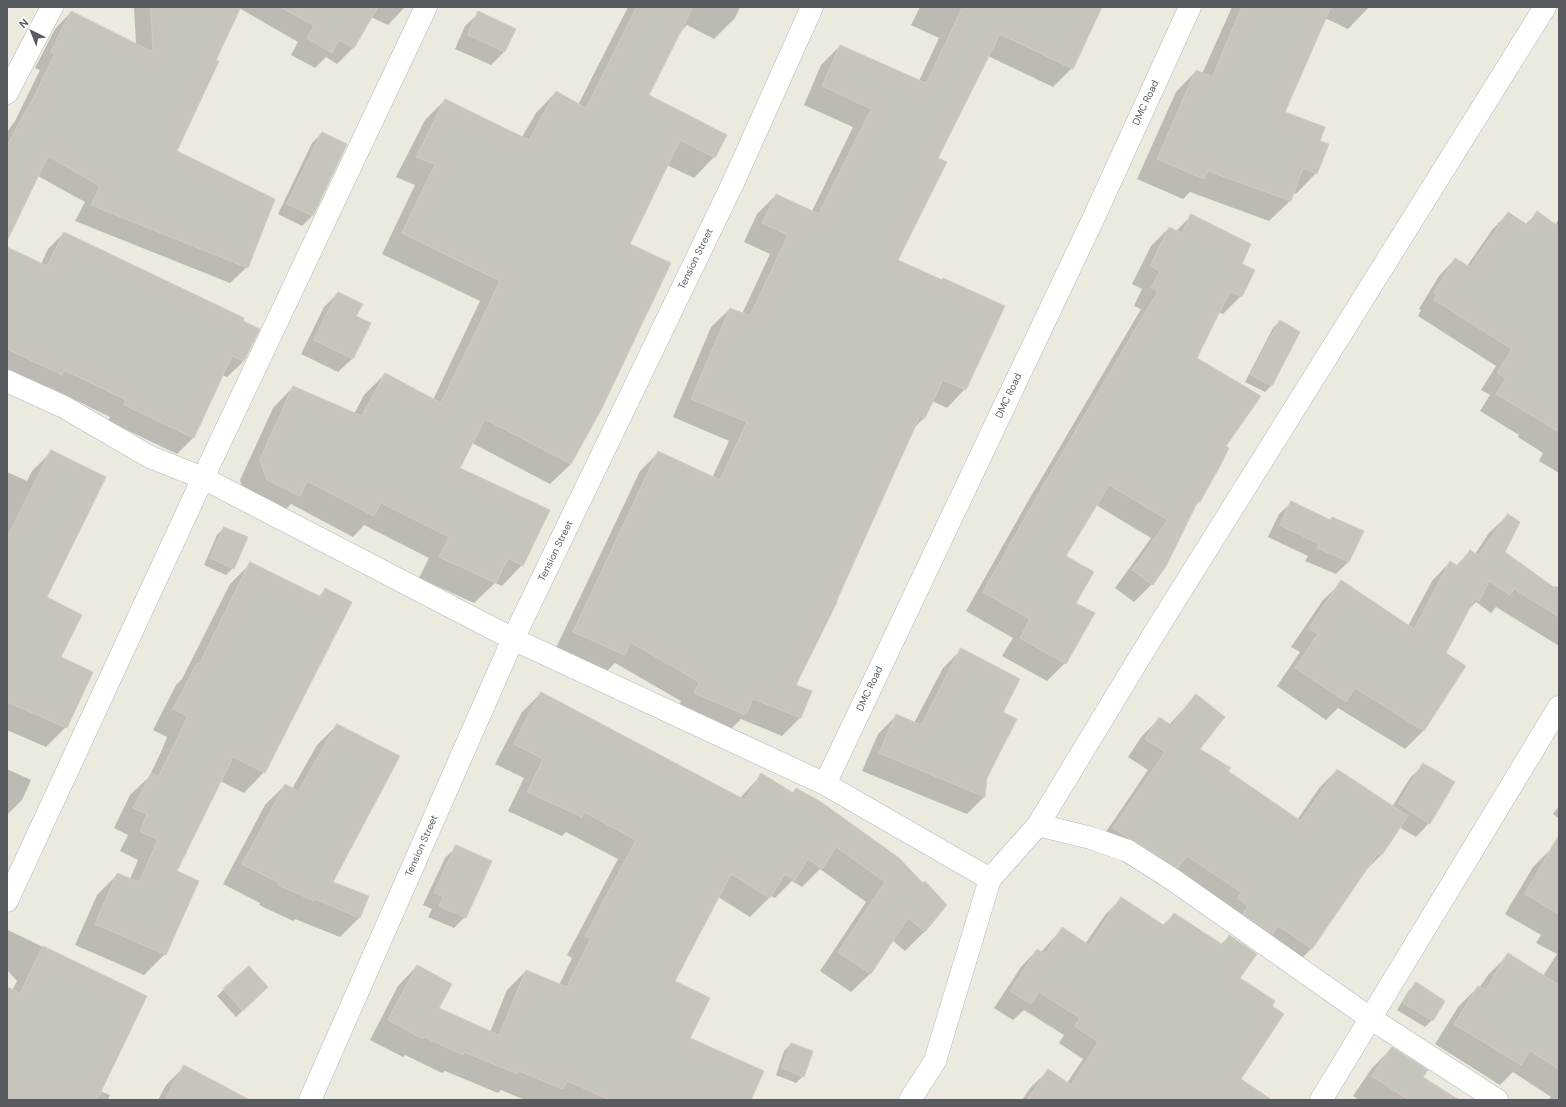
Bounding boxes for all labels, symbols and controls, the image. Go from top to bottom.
north arrow [12,12,52,52]
text: N [16,15,32,31]
street label: DMC Road [1130,79,1162,127]
street label: Tension Street [676,227,716,291]
street label: DMC Road [993,372,1025,420]
street label: Tension Street [536,519,576,583]
street label: DMC Road [854,665,886,713]
street label: Tension Street [403,813,441,879]

